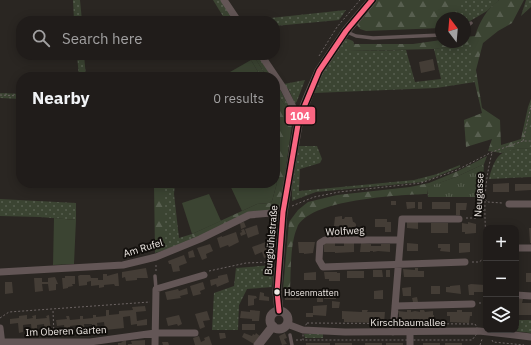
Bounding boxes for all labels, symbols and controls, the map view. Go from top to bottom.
north arrow [435,12,471,48]
search box [16,16,280,60]
icon: search [30,27,52,49]
text: Search here [62,29,142,48]
text: Nearby [32,87,90,109]
text: 0 results [213,90,264,107]
line badge: 104 [285,106,316,125]
text: 104 [290,109,310,123]
street label: Neugasse [471,172,487,217]
street label: Burgbühlstraße [261,204,281,275]
street label: Wolfweg [325,223,365,239]
map controls [483,225,519,333]
button: + [483,225,519,261]
street label: Am Rufel [121,236,165,260]
button: − [483,261,519,297]
marker: Hosenmatten [272,287,282,297]
place label: Hosenmatten [284,287,339,298]
button: layers [483,297,519,333]
street label: Kirschbaumallee [370,316,446,329]
street label: Im Oberen Garten [25,323,107,339]

